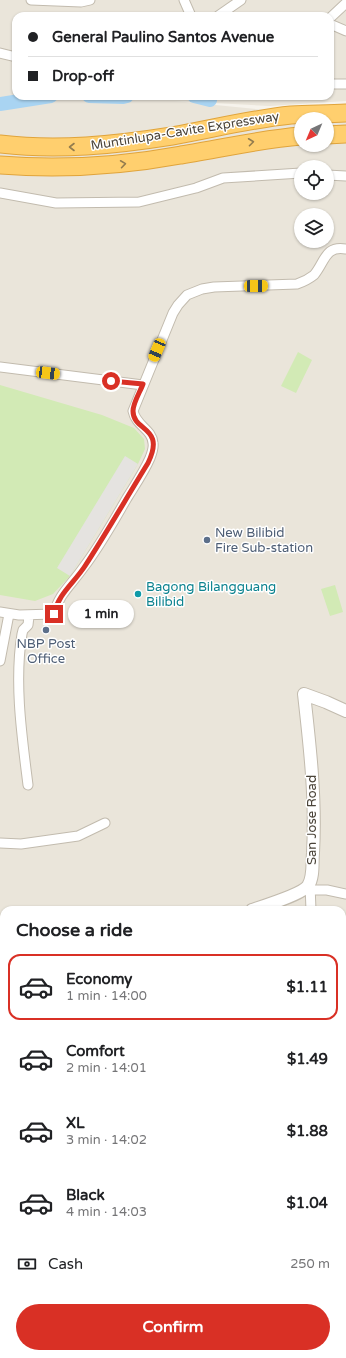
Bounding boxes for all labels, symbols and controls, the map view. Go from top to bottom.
text: General Paulino Santos Avenue [52,28,274,46]
text: Drop-off [52,67,114,85]
street label: Muntinlupa-Cavite Expressway [90,108,280,154]
north arrow [294,112,334,152]
map controls [294,112,334,248]
one-way arrow [248,138,254,147]
one-way arrow [69,143,75,151]
one-way arrow [120,160,126,169]
button: locate [294,160,334,200]
button: layers [294,208,334,248]
car [244,280,268,292]
car [147,337,167,363]
car [35,366,61,380]
route start [102,372,120,390]
place label: New Bilibid Fire Sub-station [215,525,313,556]
marker: New Bilibid Fire Sub-station [202,535,212,545]
place label: Bagong Bilangguang Bilibid [146,579,276,610]
marker: Bagong Bilangguang Bilibid [133,589,143,599]
callout: 1 min [68,600,134,628]
route end [45,605,63,623]
text: 1 min [84,606,118,622]
marker: NBP Post Office [41,625,51,635]
place label: NBP Post Office [16,636,76,667]
street label: San Jose Road [304,775,320,865]
text: Choose a ride [16,919,133,941]
icon: car [18,969,54,1005]
text: Economy [66,970,132,988]
text: $1.11 [287,978,328,996]
text: 1 min · 14:00 [66,988,147,1004]
icon: car [18,1041,54,1077]
text: Comfort [66,1042,125,1060]
text: $1.49 [287,1050,328,1068]
text: 2 min · 14:01 [66,1060,147,1076]
icon: car [18,1113,54,1149]
text: XL [66,1114,85,1132]
text: $1.88 [287,1122,328,1140]
text: 3 min · 14:02 [66,1132,147,1148]
icon: car [18,1185,54,1221]
text: Black [66,1186,105,1204]
text: $1.04 [287,1194,328,1212]
text: 4 min · 14:03 [66,1204,147,1220]
icon: cash [16,1253,38,1275]
text: Cash [48,1255,83,1273]
text: 250 m [290,1256,330,1272]
button: Confirm [16,1304,330,1350]

